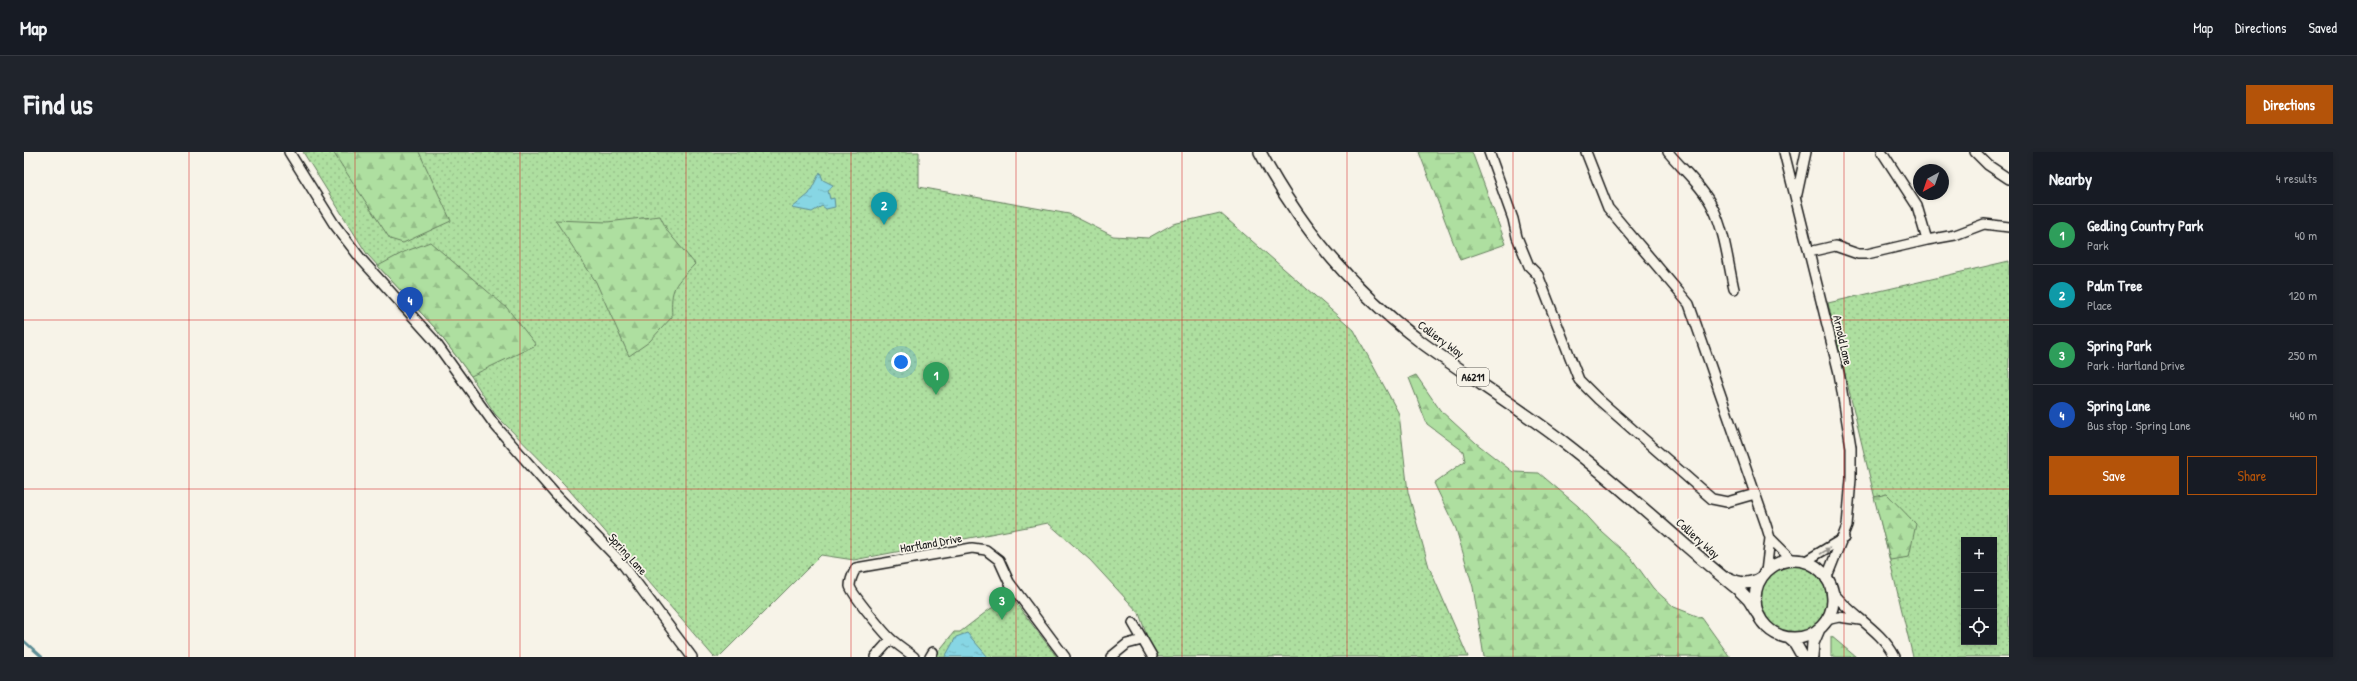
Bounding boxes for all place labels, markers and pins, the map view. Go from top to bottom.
pin: 2 [871,192,897,225]
pin: 4 [397,287,423,320]
pin: 1 [923,362,949,395]
pin: 3 [989,587,1015,620]

